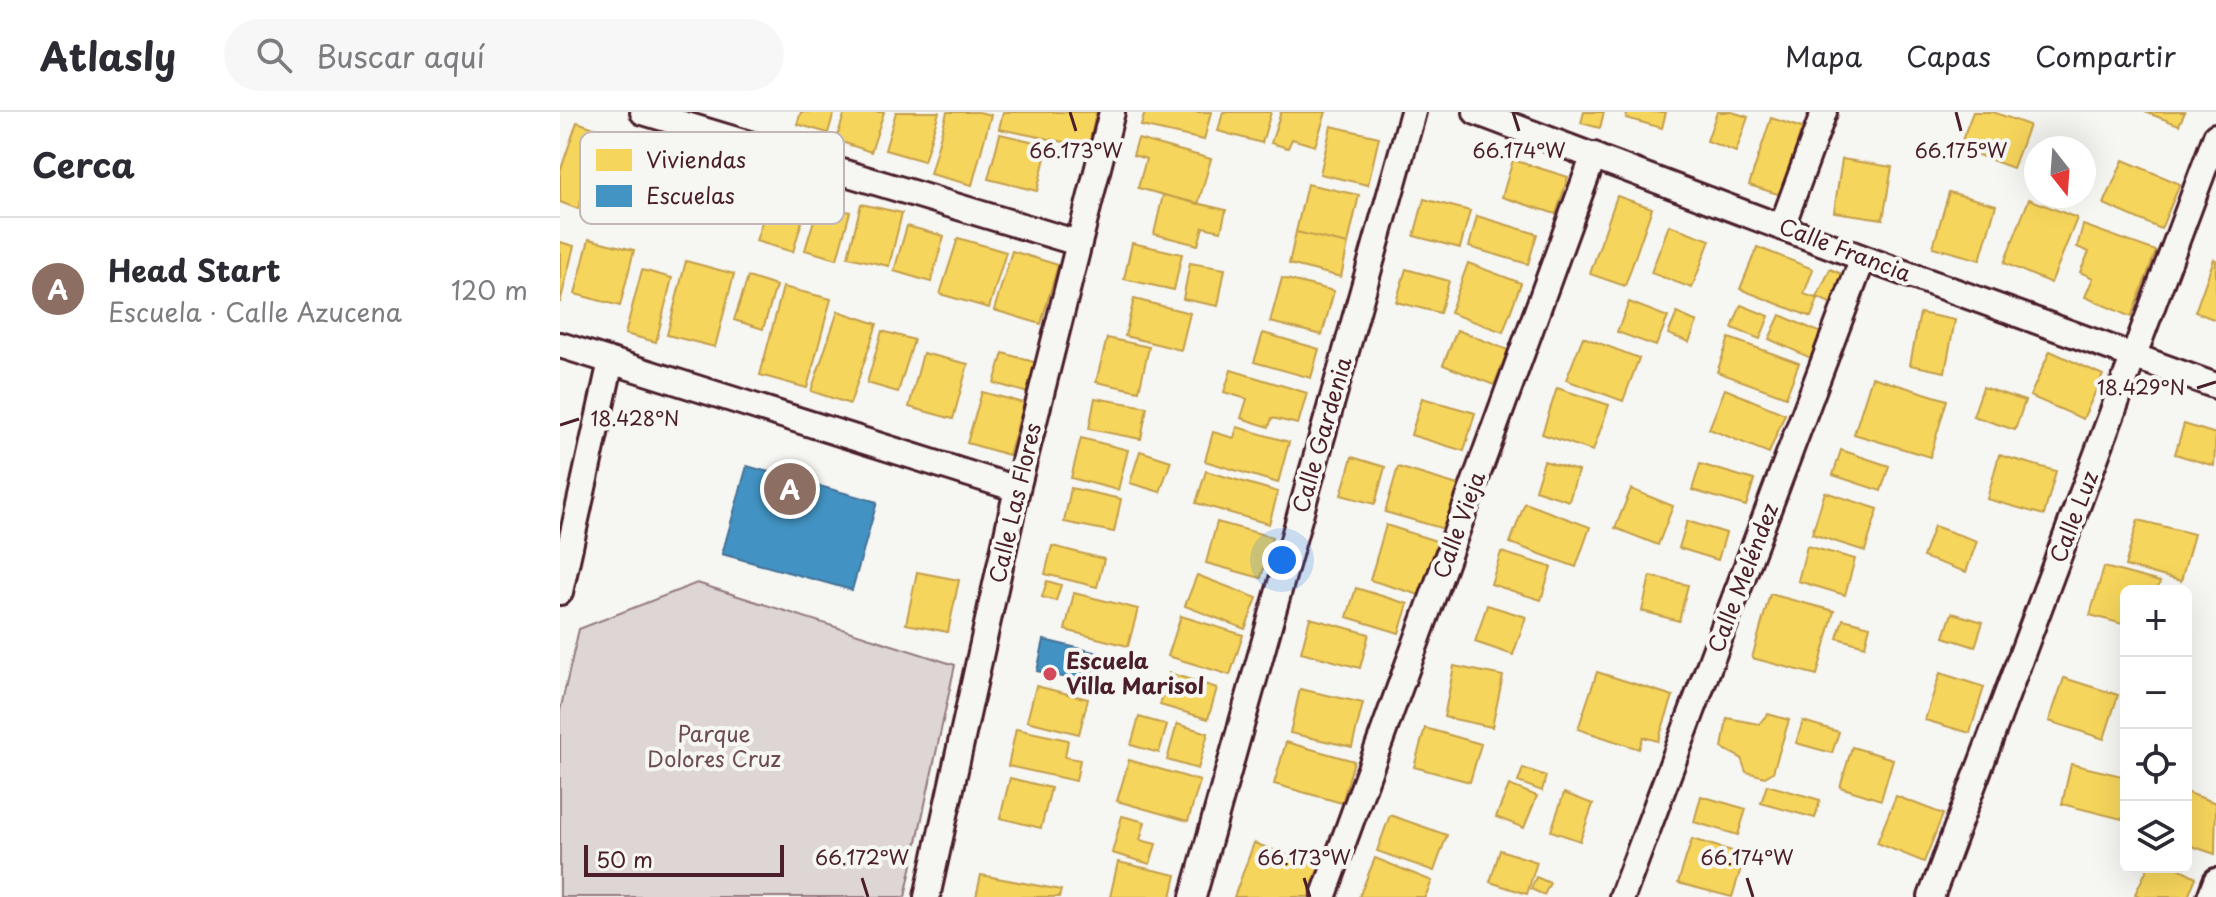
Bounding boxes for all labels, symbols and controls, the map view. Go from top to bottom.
search box [224,19,784,91]
text: Atlasly [40,27,176,84]
icon: search [252,33,296,77]
text: Buscar aquí [316,33,485,78]
text: Mapa [1785,34,1862,77]
text: Capas [1906,34,1991,77]
text: Compartir [2035,34,2176,77]
legend [580,132,844,224]
text: 66.173°W [1029,135,1123,165]
text: 66.174°W [1473,135,1566,165]
text: 66.175°W [1915,135,2008,165]
north arrow [2024,136,2096,208]
text: Cerca [32,138,135,190]
text: Viviendas [646,142,746,175]
text: Escuelas [646,178,735,211]
street label: Calle Francia [1775,208,1917,289]
text: Head Start [108,247,281,292]
text: A [48,270,68,309]
text: 120 m [451,270,528,309]
text: Escuela · Calle Azucena [108,292,402,331]
street label: Calle Gardenia [1283,352,1359,516]
text: 18.429°N [2097,372,2185,402]
text: 18.428°N [591,403,679,433]
street label: Calle Las Flores [979,419,1048,586]
pin: A [764,459,816,519]
street label: Calle Vieja [1423,466,1492,583]
street label: Calle Luz [2040,466,2105,567]
street label: Calle Meléndez [1698,498,1785,657]
your location [1262,540,1302,580]
map controls [2120,585,2192,873]
button: + [2120,585,2192,657]
place label: Escuela Villa Marisol [1066,643,1204,701]
button: − [2120,657,2192,729]
marker: Escuela Villa Marisol [1041,665,1059,683]
park label: Parque Dolores Cruz [647,716,781,774]
button: locate [2120,729,2192,801]
button: layers [2120,801,2192,873]
scale bar [584,841,784,877]
text: 50 m [596,842,653,875]
text: 66.172°W [815,842,909,872]
text: 66.173°W [1257,842,1351,872]
text: 66.174°W [1701,842,1794,872]

